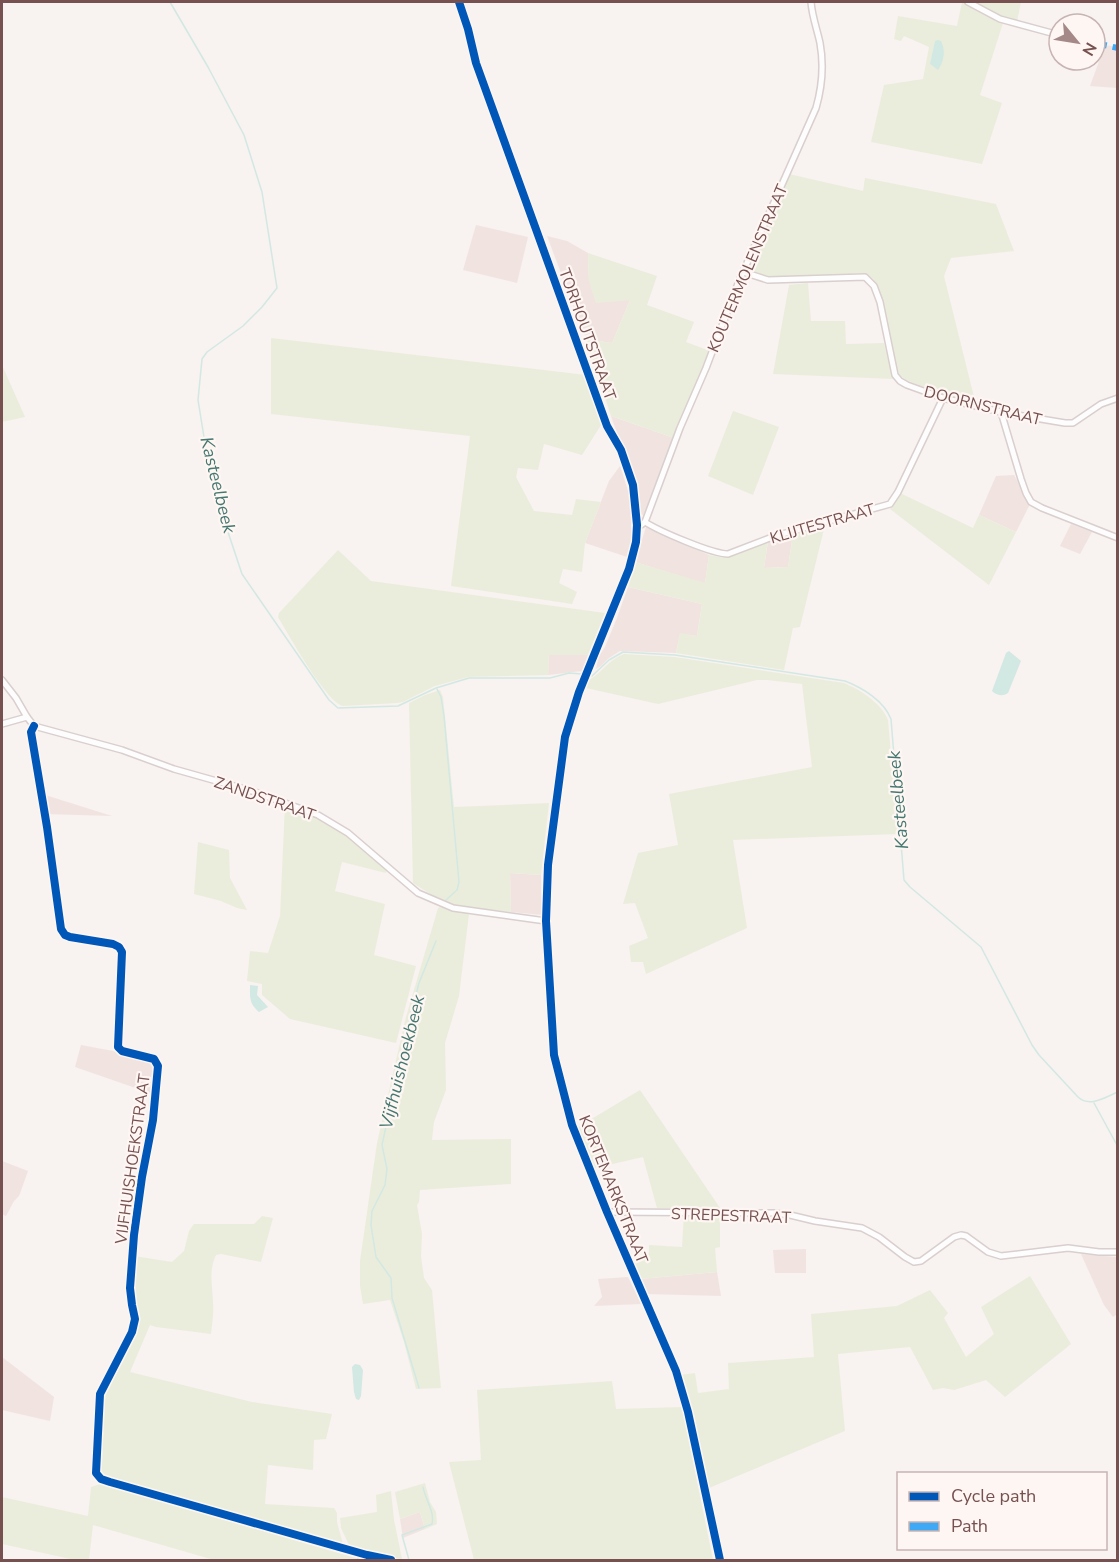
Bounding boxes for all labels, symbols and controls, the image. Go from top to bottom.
north arrow [1047,12,1107,72]
text: N [1077,38,1102,60]
street label: KOUTERMOLENSTRAAT [703,181,793,356]
street label: TORHOUTSTRAAT [553,265,621,404]
street label: DOORNSTRAAT [922,381,1044,431]
water label: Kasteelbeek [194,434,242,537]
street label: KLIJTESTRAAT [767,498,878,549]
water label: Kasteelbeek [882,749,914,850]
street label: ZANDSTRAAT [211,771,319,827]
water label: Vijfhuishoekbeek [374,991,431,1132]
street label: VIJFHUISHOEKSTRAAT [110,1072,156,1247]
street label: KORTEMARKSTRAAT [573,1112,653,1267]
street label: STREPESTRAAT [671,1203,792,1229]
legend [897,1472,1107,1550]
text: Cycle path [951,1484,1036,1508]
text: Path [951,1514,988,1538]

